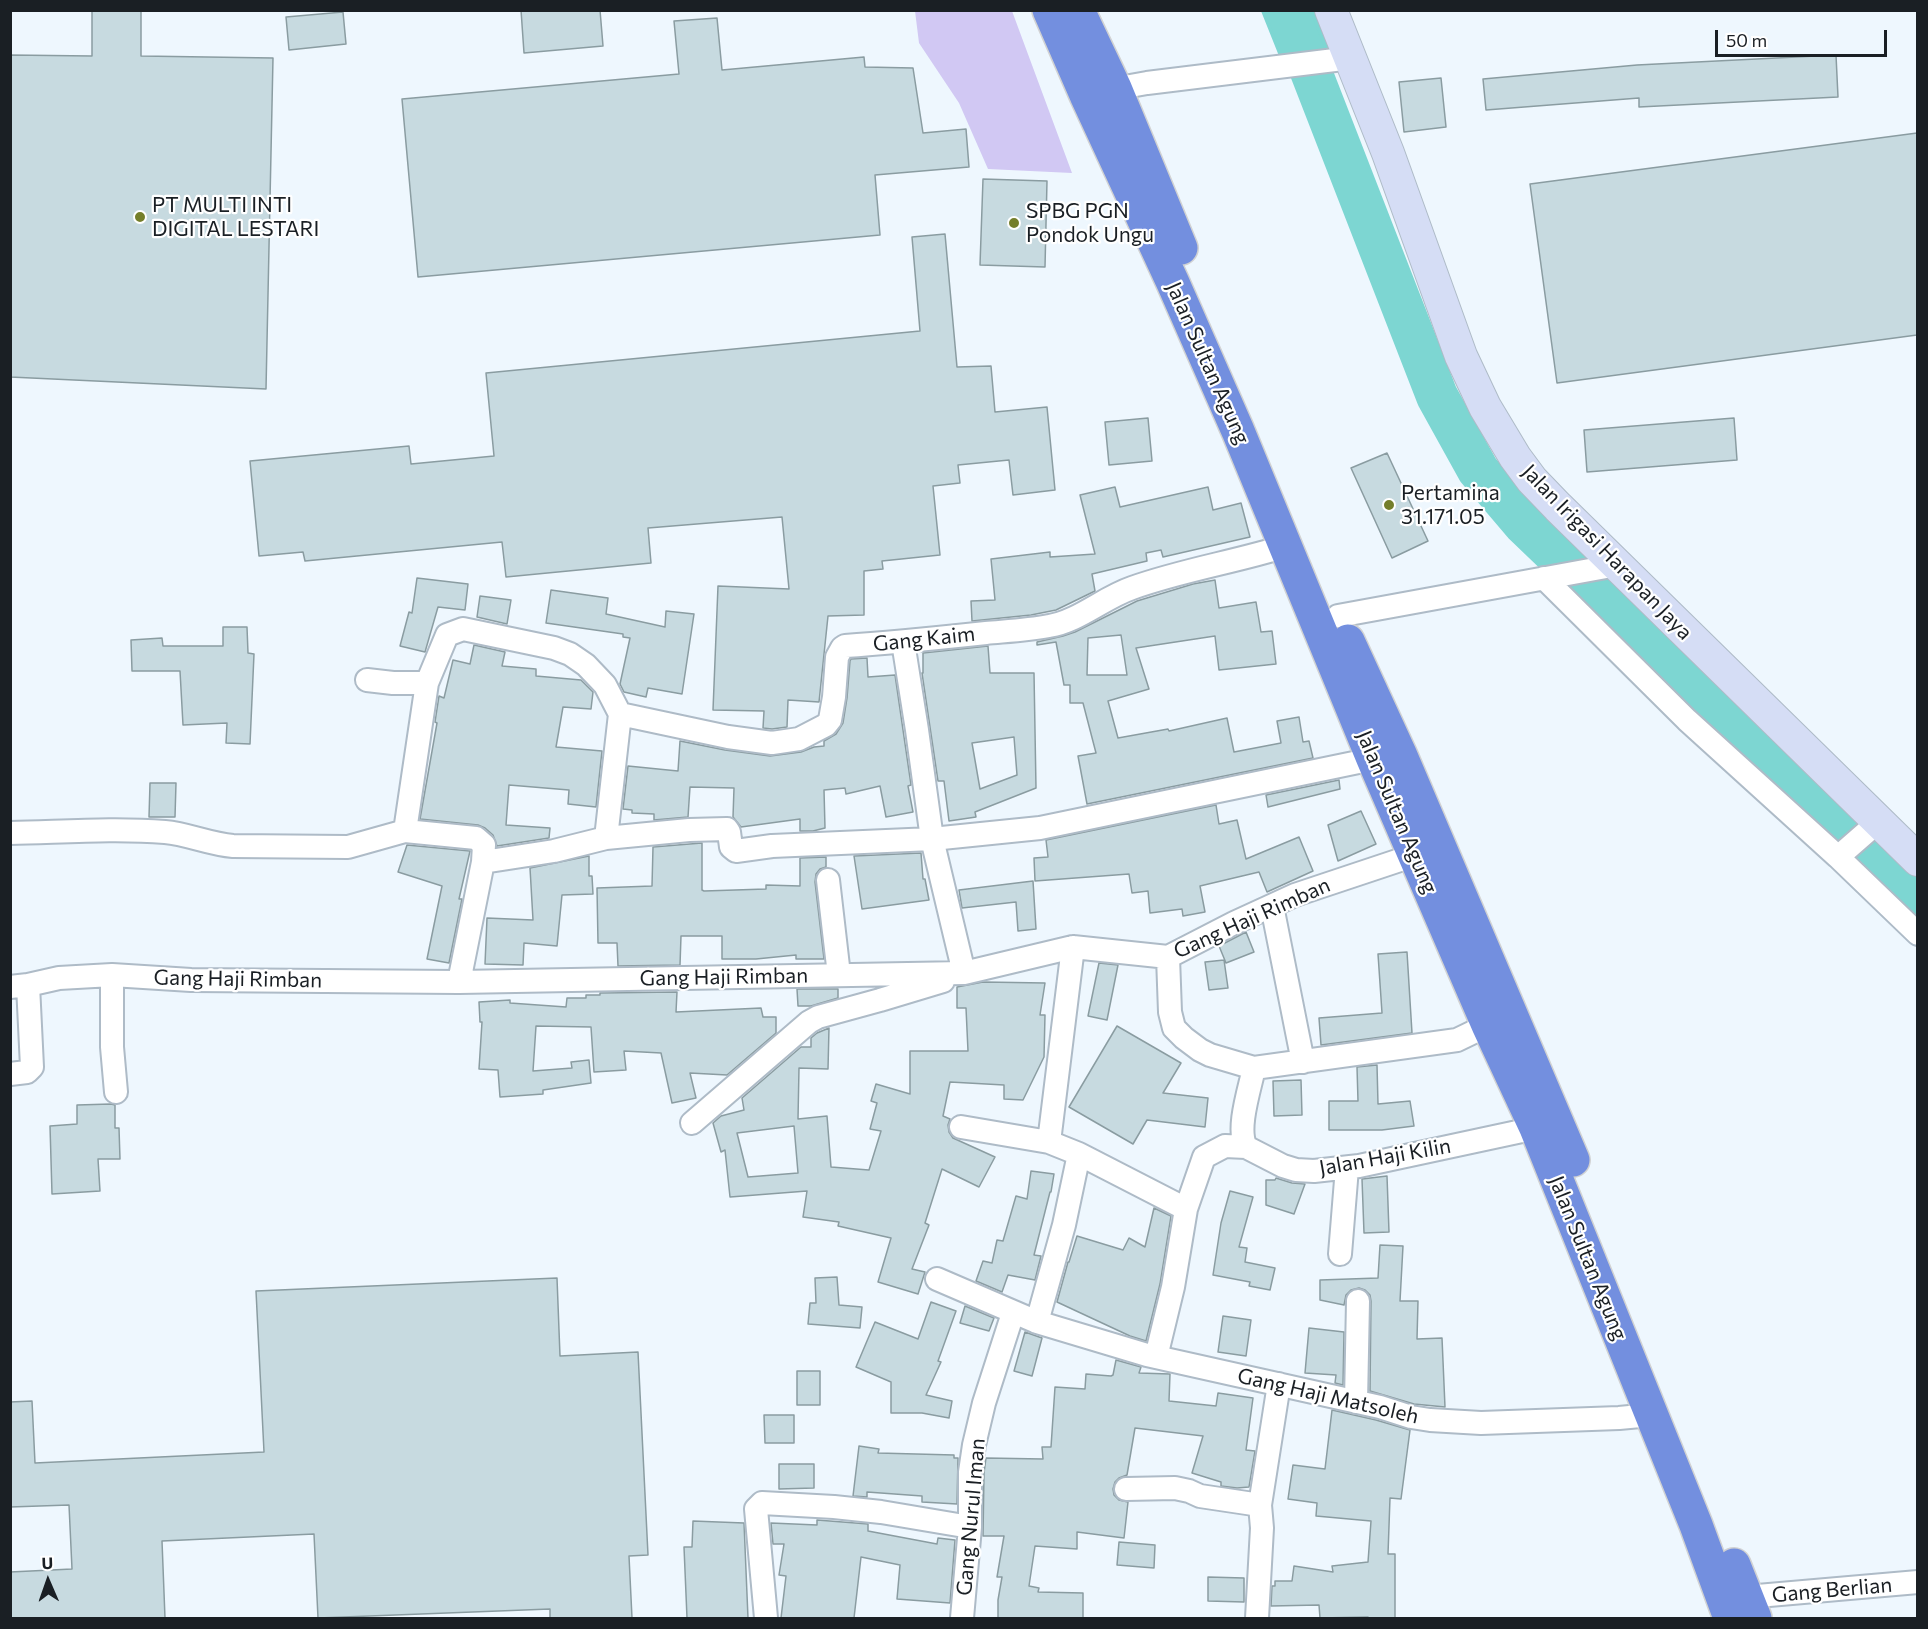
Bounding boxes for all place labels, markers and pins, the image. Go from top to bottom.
place label: PT MULTI INTI DIGITAL LESTARI [152,192,319,242]
place label: SPBG PGN Pondok Ungu [1026,198,1154,248]
marker: PT MULTI INTI DIGITAL LESTARI [133,210,147,224]
marker: SPBG PGN Pondok Ungu [1007,216,1021,230]
place label: Pertamina 31.171.05 [1401,480,1500,530]
marker: Pertamina 31.171.05 [1382,498,1396,512]

